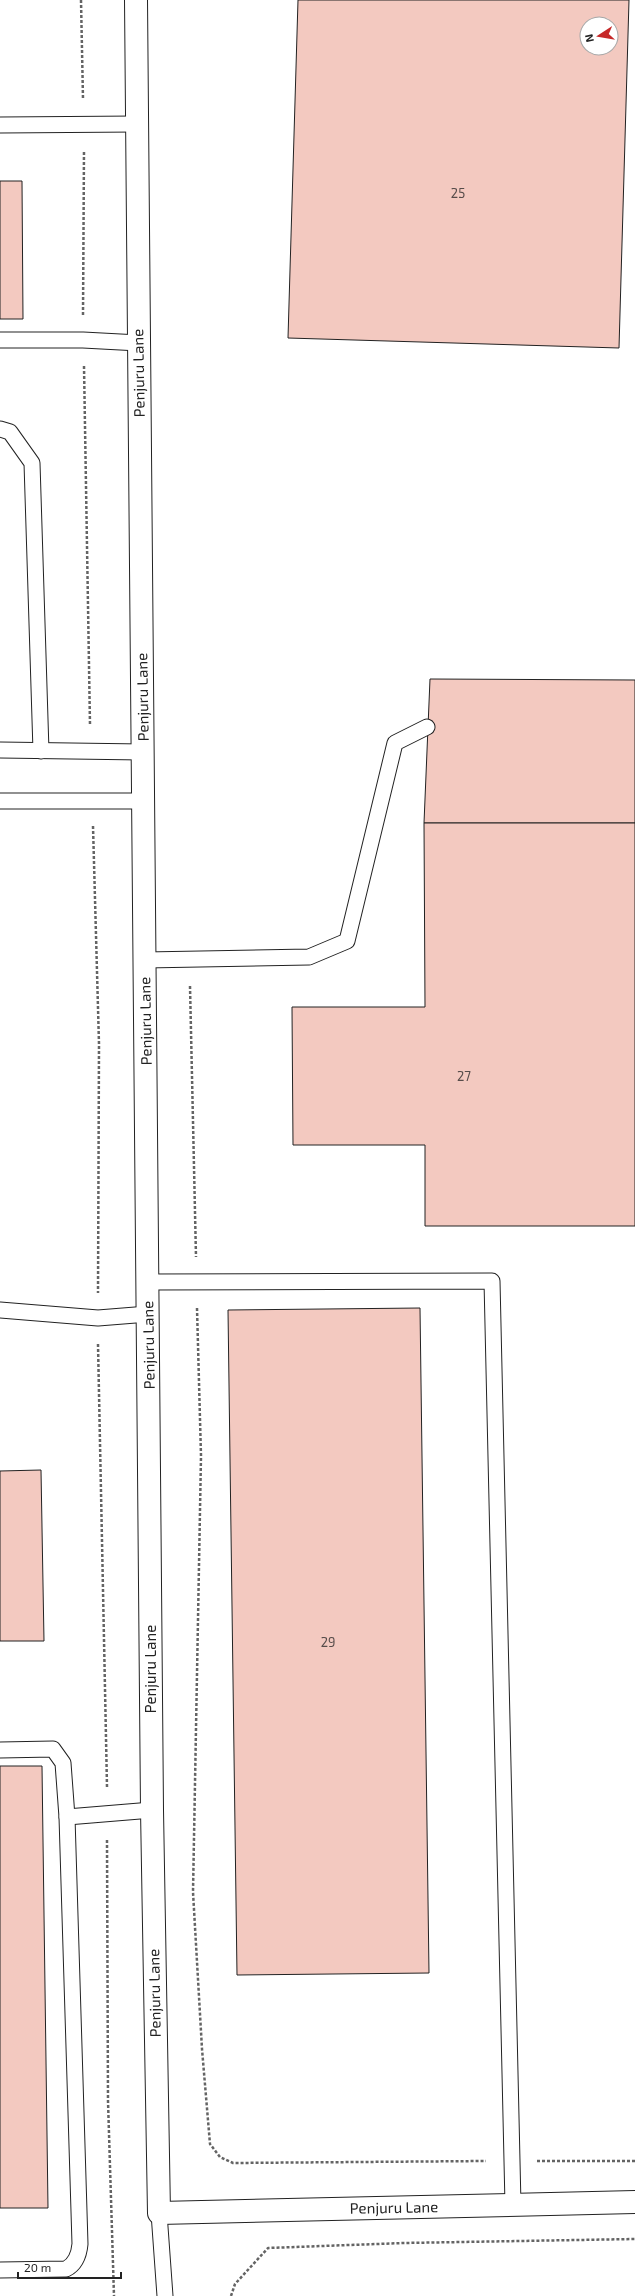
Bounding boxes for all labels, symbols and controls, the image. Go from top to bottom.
north arrow [579,16,619,56]
text: N [582,33,596,43]
house number: 25 [451,185,465,201]
street label: Penjuru Lane [128,329,149,417]
street label: Penjuru Lane [132,653,153,741]
street label: Penjuru Lane [135,977,156,1065]
house number: 27 [457,1068,471,1084]
street label: Penjuru Lane [138,1301,159,1389]
street label: Penjuru Lane [141,1625,160,1713]
house number: 29 [321,1634,335,1650]
street label: Penjuru Lane [144,1949,165,2037]
street label: Penjuru Lane [350,2197,438,2218]
scale bar [18,2254,121,2280]
text: 20 m [24,2260,51,2274]

